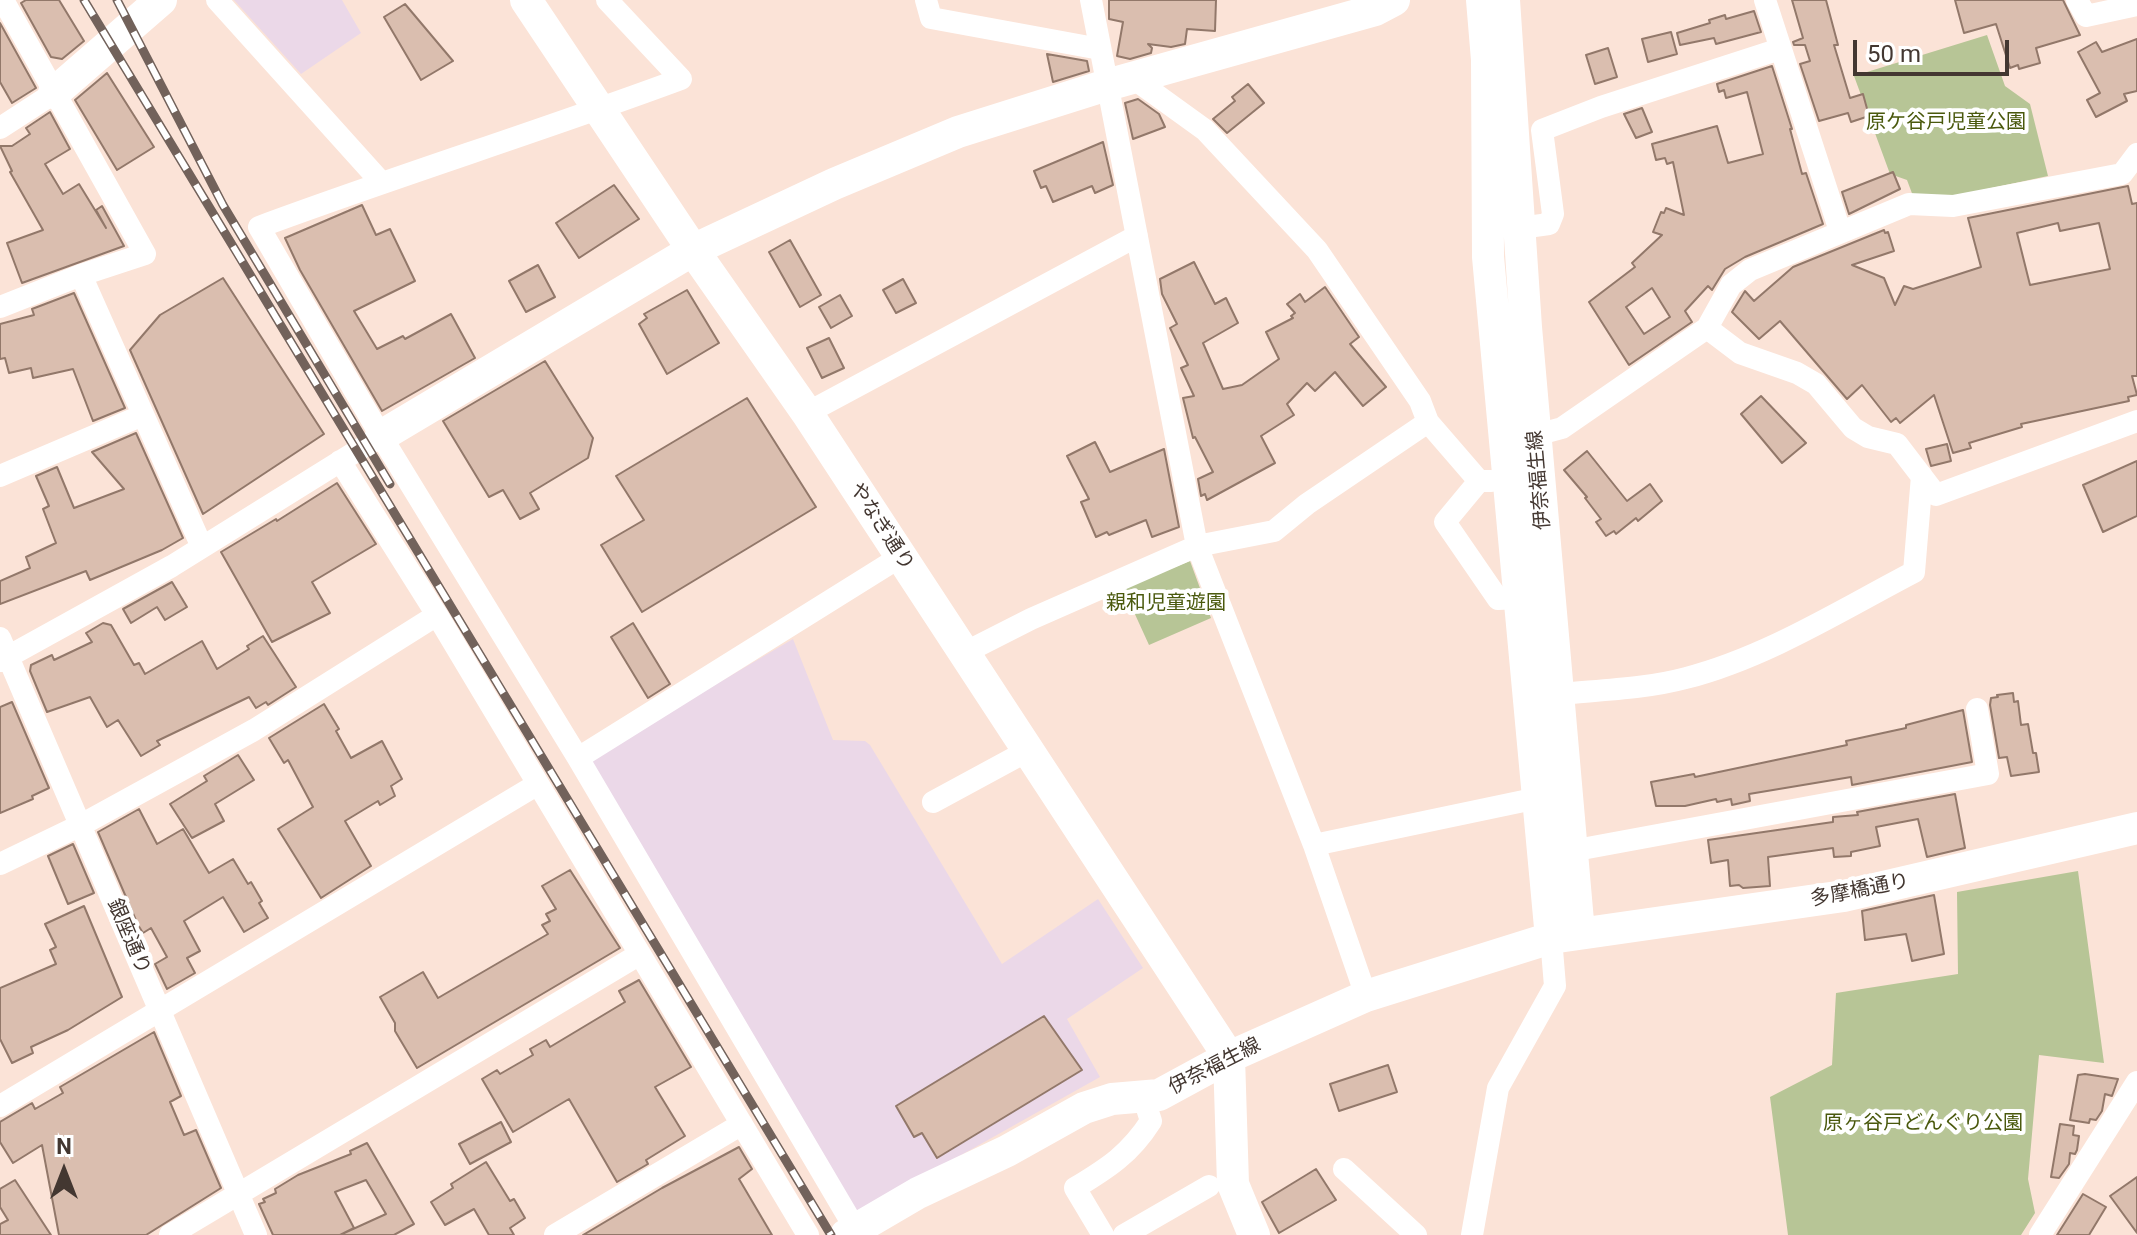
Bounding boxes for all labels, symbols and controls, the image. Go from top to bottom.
scale bar [1857,24,2013,74]
text: 50 m [1867,40,1921,68]
park label: 原ケ谷戸児童公園 [1866,111,2026,135]
street label: 伊奈福生線 [1524,429,1556,531]
street label: やなぎ通り [844,479,918,575]
park label: 親和児童遊園 [1106,592,1226,616]
street label: 多摩橋通り [1809,870,1911,912]
street label: 銀座通り [101,895,155,979]
street label: 伊奈福生線 [1165,1034,1265,1100]
park label: 原ヶ谷戸どんぐり公園 [1823,1112,2023,1136]
north arrow [24,1131,104,1211]
text: N [56,1134,72,1159]

